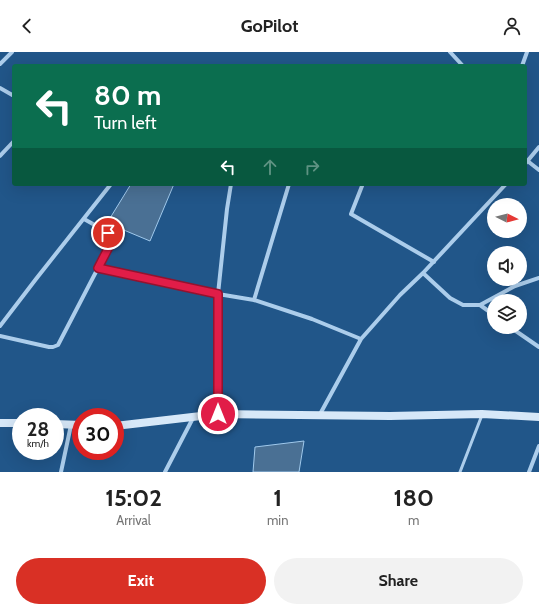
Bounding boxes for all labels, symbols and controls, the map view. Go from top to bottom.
icon: back [16,15,38,37]
text: GoPilot [241,15,298,37]
icon: person [501,15,523,37]
text: 80 m [94,78,161,112]
icon: left [28,80,80,132]
text: Turn left [94,112,157,134]
icon: left [217,156,239,178]
icon: ahead [259,156,281,178]
icon: right [301,156,323,178]
north arrow [487,198,527,238]
map controls [487,198,527,334]
pin [91,216,125,250]
icon: arrive [97,222,119,244]
button: sound [487,246,527,286]
button: layers [487,294,527,334]
position arrow [197,393,239,435]
speed limit sign: 30 [72,408,124,460]
text: 28 [27,417,49,441]
text: km/h [27,437,49,450]
text: 15:02 [105,483,162,512]
text: 1 [273,483,282,512]
text: 180 [394,483,434,512]
text: Arrival [116,512,151,528]
text: min [267,512,288,528]
text: m [408,512,419,528]
button: Exit [16,558,266,604]
button: Share [274,558,523,604]

